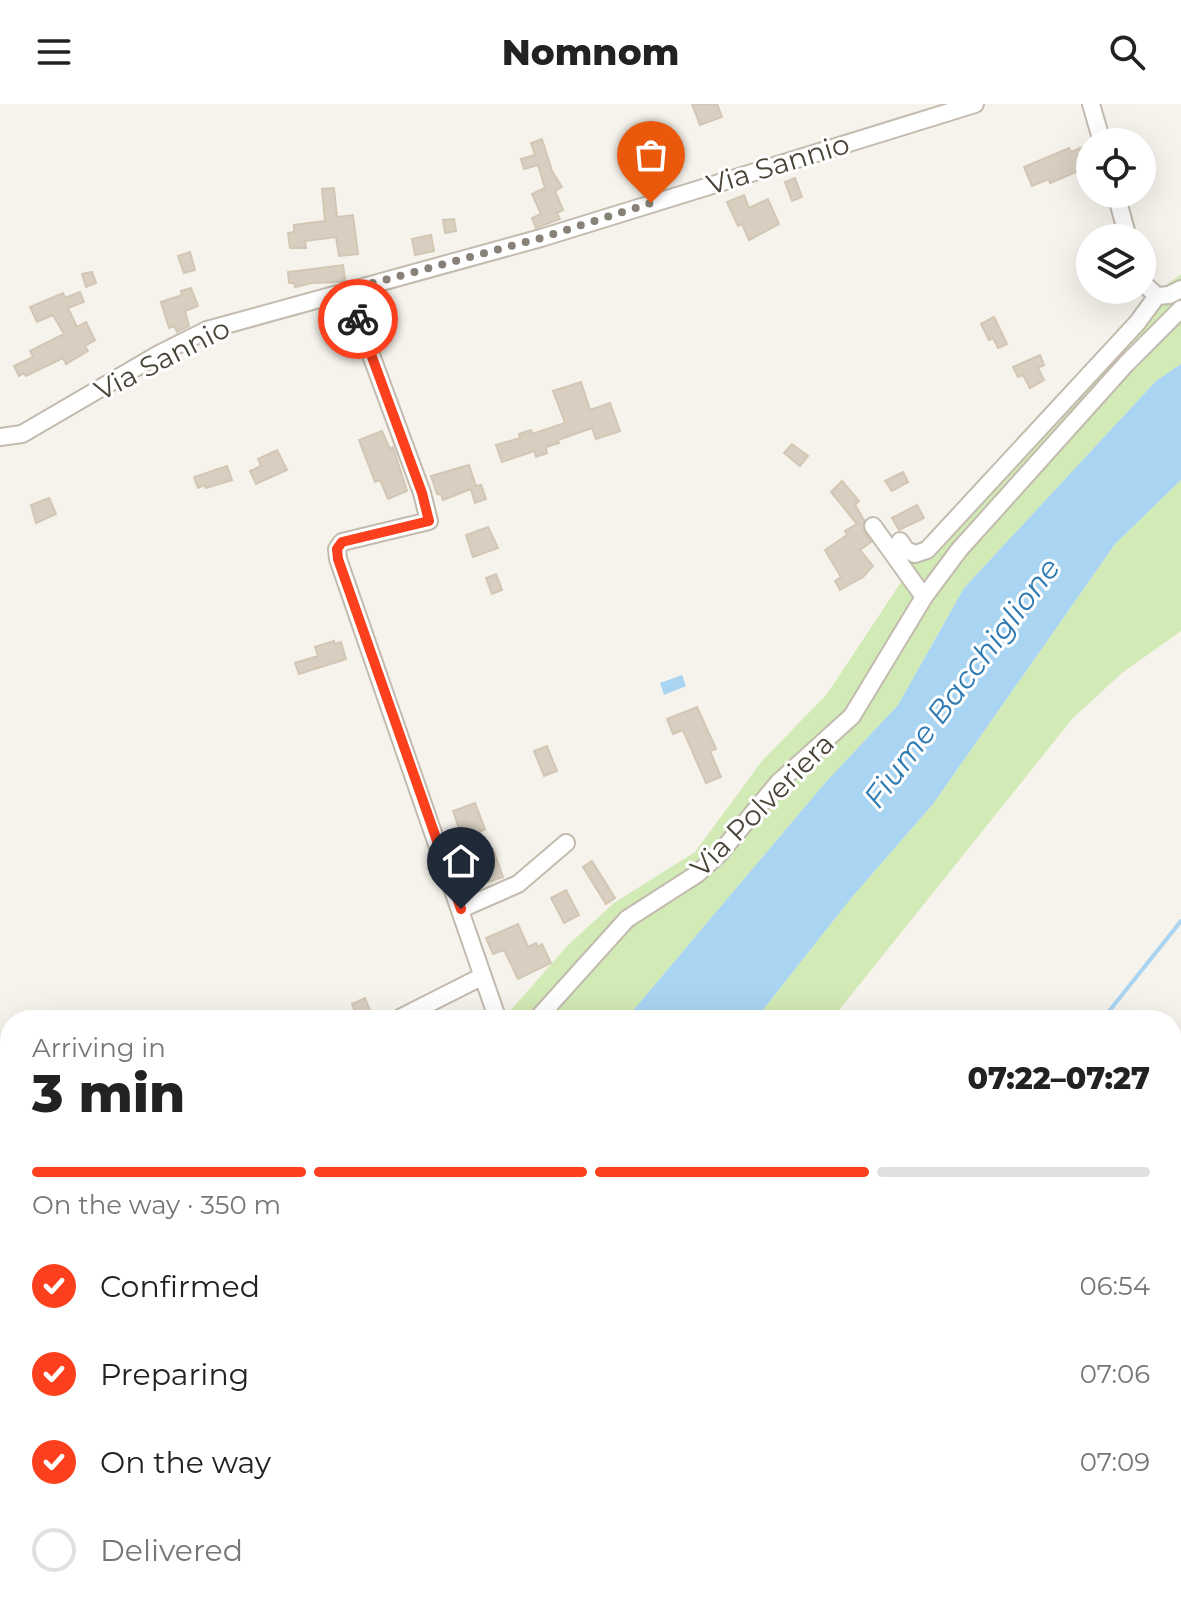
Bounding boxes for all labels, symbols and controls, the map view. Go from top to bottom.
icon: menu [32,30,76,74]
text: Nomnom [502,30,679,74]
icon: search [1105,30,1149,74]
pin [617,121,685,203]
street label: Via Sannio [703,126,853,202]
map controls [1076,128,1156,304]
button: locate [1076,128,1156,208]
icon: bag [629,133,673,177]
button: layers [1076,224,1156,304]
courier [318,279,398,359]
icon: bike [336,297,380,341]
street label: Via Sannio [89,310,235,408]
water label: Fiume Bacchiglione [855,550,1068,815]
street label: Via Polveriera [683,726,841,884]
pin [427,827,495,909]
icon: home [439,839,483,883]
text: Arriving in [32,1032,166,1064]
text: 07:22–07:27 [967,1060,1150,1097]
text: 3 min [32,1062,185,1125]
text: On the way · 350 m [32,1189,281,1221]
icon: check [32,1264,76,1308]
text: Confirmed [100,1268,260,1305]
text: 06:54 [1080,1270,1150,1302]
icon: check [32,1352,76,1396]
text: Preparing [100,1356,249,1393]
text: 07:06 [1080,1358,1150,1390]
icon: check [32,1440,76,1484]
text: On the way [100,1444,271,1481]
text: 07:09 [1080,1446,1150,1478]
text: Delivered [100,1532,243,1569]

